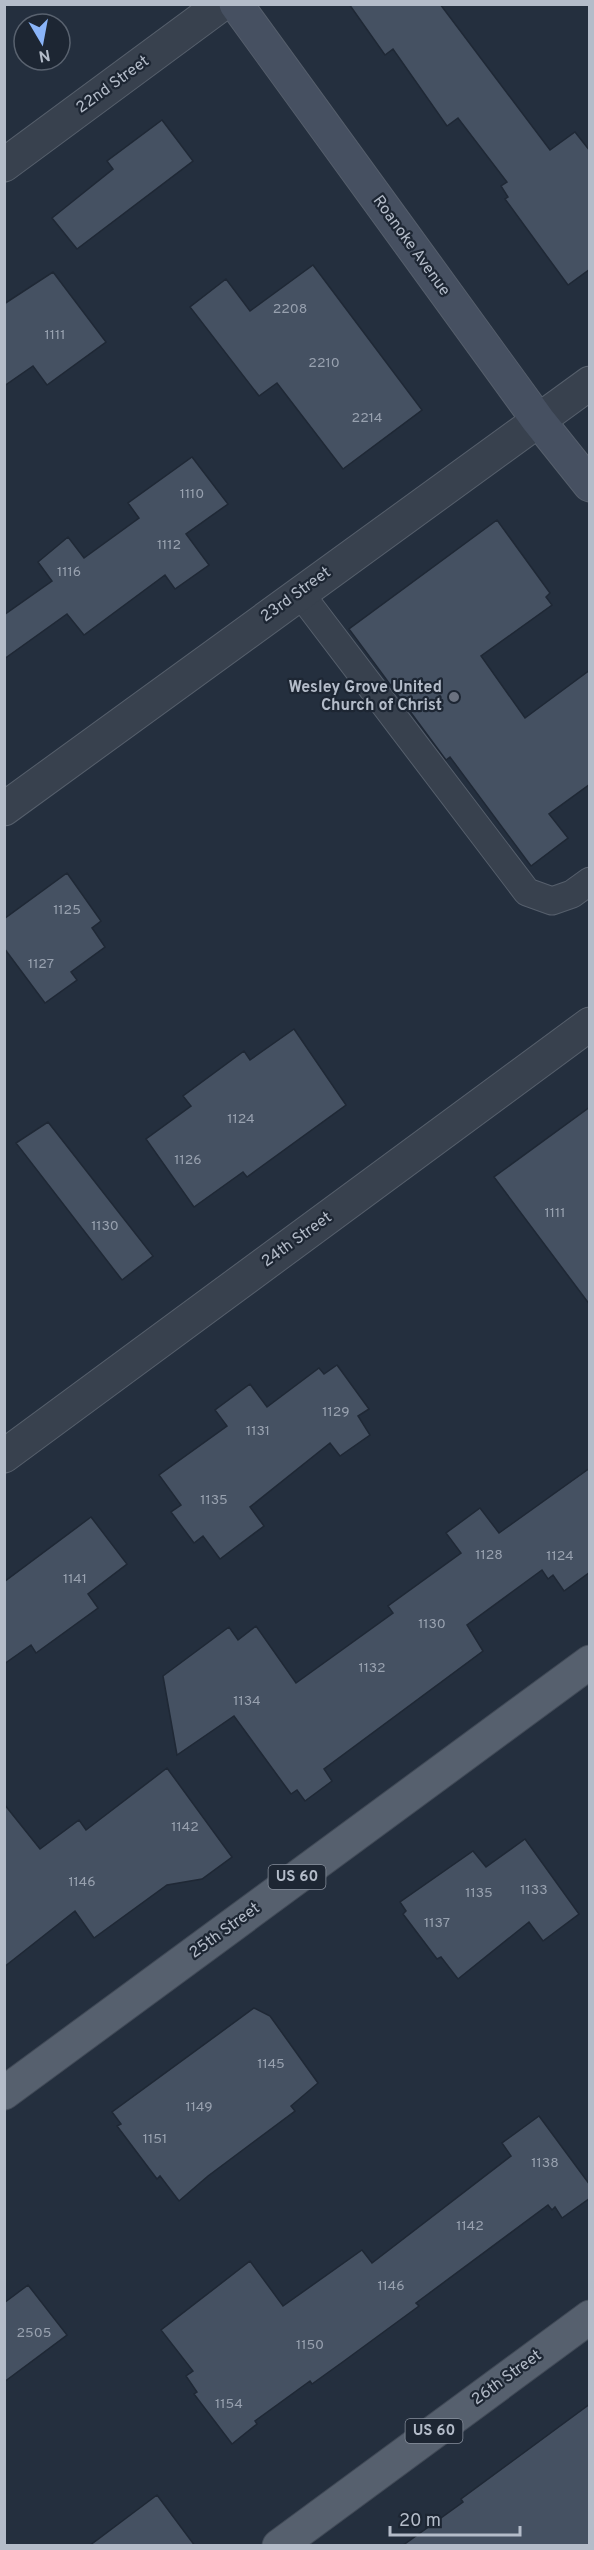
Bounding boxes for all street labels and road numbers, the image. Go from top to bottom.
street label: 22nd Street [72,52,154,118]
street label: Roanoke Avenue [368,192,454,300]
street label: 23rd Street [257,563,335,627]
street label: 24th Street [258,1208,336,1272]
road number: US 60 [268,1865,326,1889]
street label: 25th Street [186,1899,264,1963]
street label: 26th Street [468,2346,546,2410]
road number: US 60 [406,2419,462,2443]

